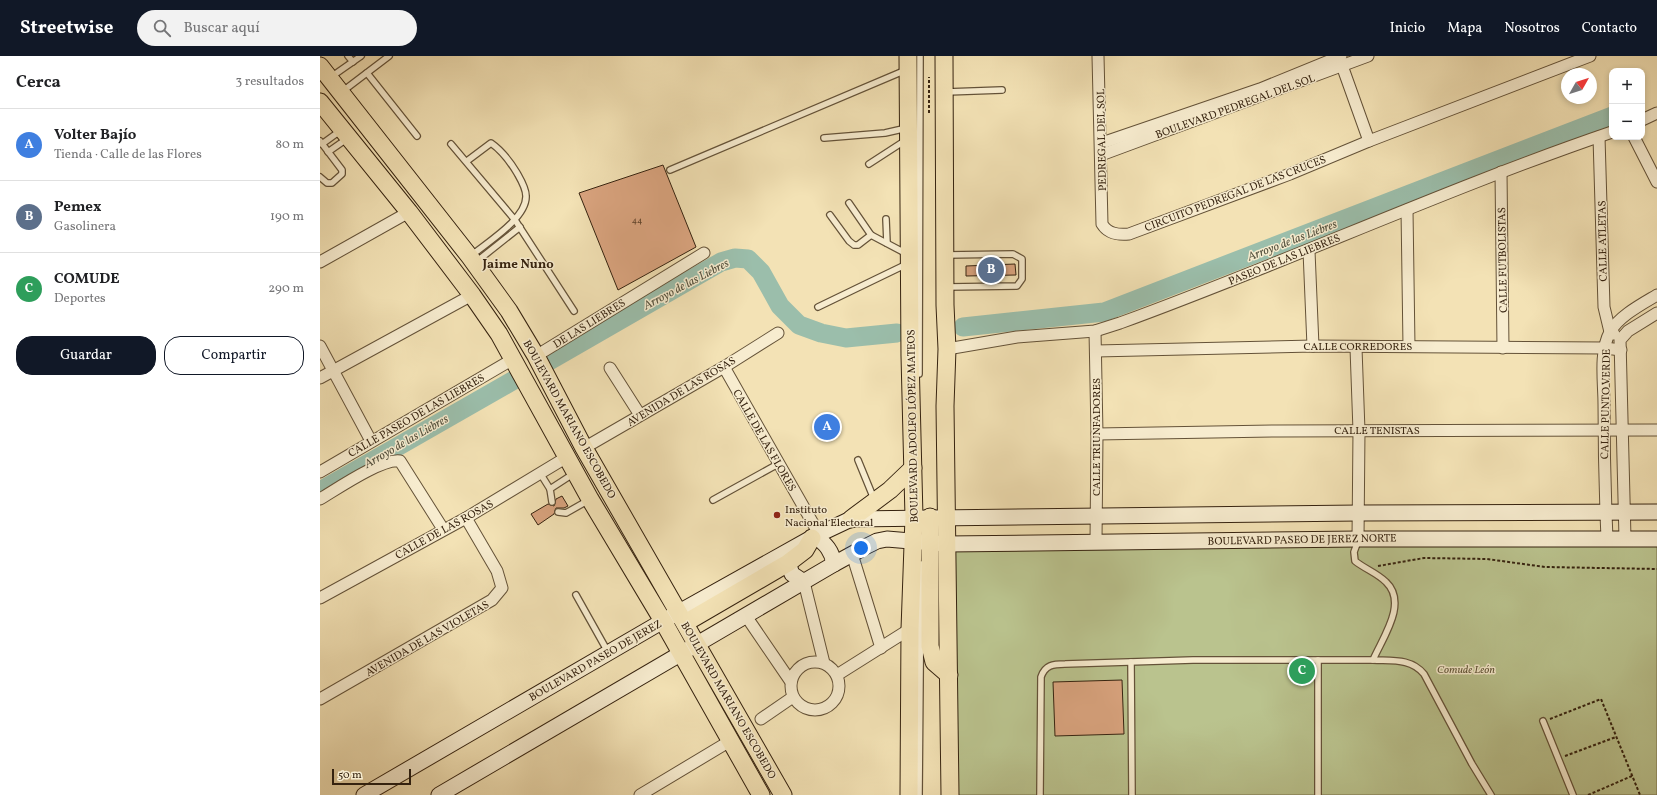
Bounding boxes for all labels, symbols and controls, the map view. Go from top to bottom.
search box [137,10,417,46]
text: Streetwise [20,15,113,41]
icon: search [151,17,173,39]
text: Buscar aquí [183,18,260,39]
text: Inicio [1390,19,1425,38]
text: Mapa [1447,19,1482,38]
text: Nosotros [1504,19,1560,38]
text: Contacto [1582,19,1637,38]
north arrow [1561,68,1597,104]
map controls [1609,68,1645,140]
button: + [1609,68,1645,104]
text: Cerca [16,71,61,94]
street label: BOULEVARD PEDREGAL DEL SOL [1154,72,1317,143]
text: 3 resultados [235,73,304,91]
street label: PEDREGAL DEL SOL [1094,89,1111,191]
button: − [1609,104,1645,140]
text: Volter Bajío [54,125,136,146]
text: A [24,136,34,154]
text: 80 m [275,136,304,154]
text: Tienda · Calle de las Flores [54,146,202,164]
street label: CIRCUITO PEDREGAL DE LAS CRUCES [1143,153,1328,236]
text: Pemex [54,197,101,218]
street label: CALLE ATLETAS [1595,200,1612,282]
street label: CALLE FUTBOLISTAS [1495,207,1512,313]
text: B [25,208,33,226]
text: 190 m [270,208,304,226]
house number: 44 [632,214,642,227]
water label: Arroyo de las Liebres [1244,216,1340,266]
text: Gasolinera [54,218,116,236]
street label: PASEO DE LAS LIEBRES [1226,231,1343,290]
water label: Arroyo de las Liebres [640,255,733,315]
pin: B [978,255,1004,285]
district label: Jaime Nuno [481,256,554,274]
text: COMUDE [54,269,120,290]
text: C [25,280,33,298]
text: 290 m [268,280,304,298]
text: Deportes [54,290,106,308]
street label: DE LAS LIEBRES [551,296,629,353]
street label: BOULEVARD ADOLFO LÓPEZ MATEOS [904,329,923,523]
button: Guardar [16,336,156,375]
button: Compartir [164,336,304,375]
street label: BOULEVARD MARIANO ESCOBEDO [519,338,619,502]
street label: CALLE CORREDORES [1304,340,1412,355]
street label: CALLE PUNTO VERDE [1598,348,1615,459]
street label: AVENIDA DE LAS ROSAS [625,354,739,431]
street label: CALLE PASEO DE LAS LIEBRES [346,371,488,462]
street label: CALLE TRIUNFADORES [1090,378,1105,496]
street label: CALLE DE LAS FLORES [728,387,799,494]
water label: Arroyo de las Liebres [361,411,452,473]
pin: A [814,412,840,442]
street label: CALLE TENISTAS [1334,424,1420,439]
street label: CALLE DE LAS ROSAS [393,497,497,564]
place label: Instituto Nacional Electoral [785,503,873,531]
marker: Instituto Nacional Electoral [772,510,782,520]
street label: BOULEVARD PASEO DE JEREZ NORTE [1207,531,1397,550]
your location [851,538,871,558]
street label: AVENIDA DE LAS VIOLETAS [363,598,492,681]
street label: BOULEVARD PASEO DE JEREZ [527,617,665,706]
street label: BOULEVARD MARIANO ESCOBEDO [676,619,779,782]
pin: C [1289,656,1315,686]
park label: Comude León [1437,663,1495,678]
scale bar [332,767,411,786]
text: 50 m [338,768,362,783]

